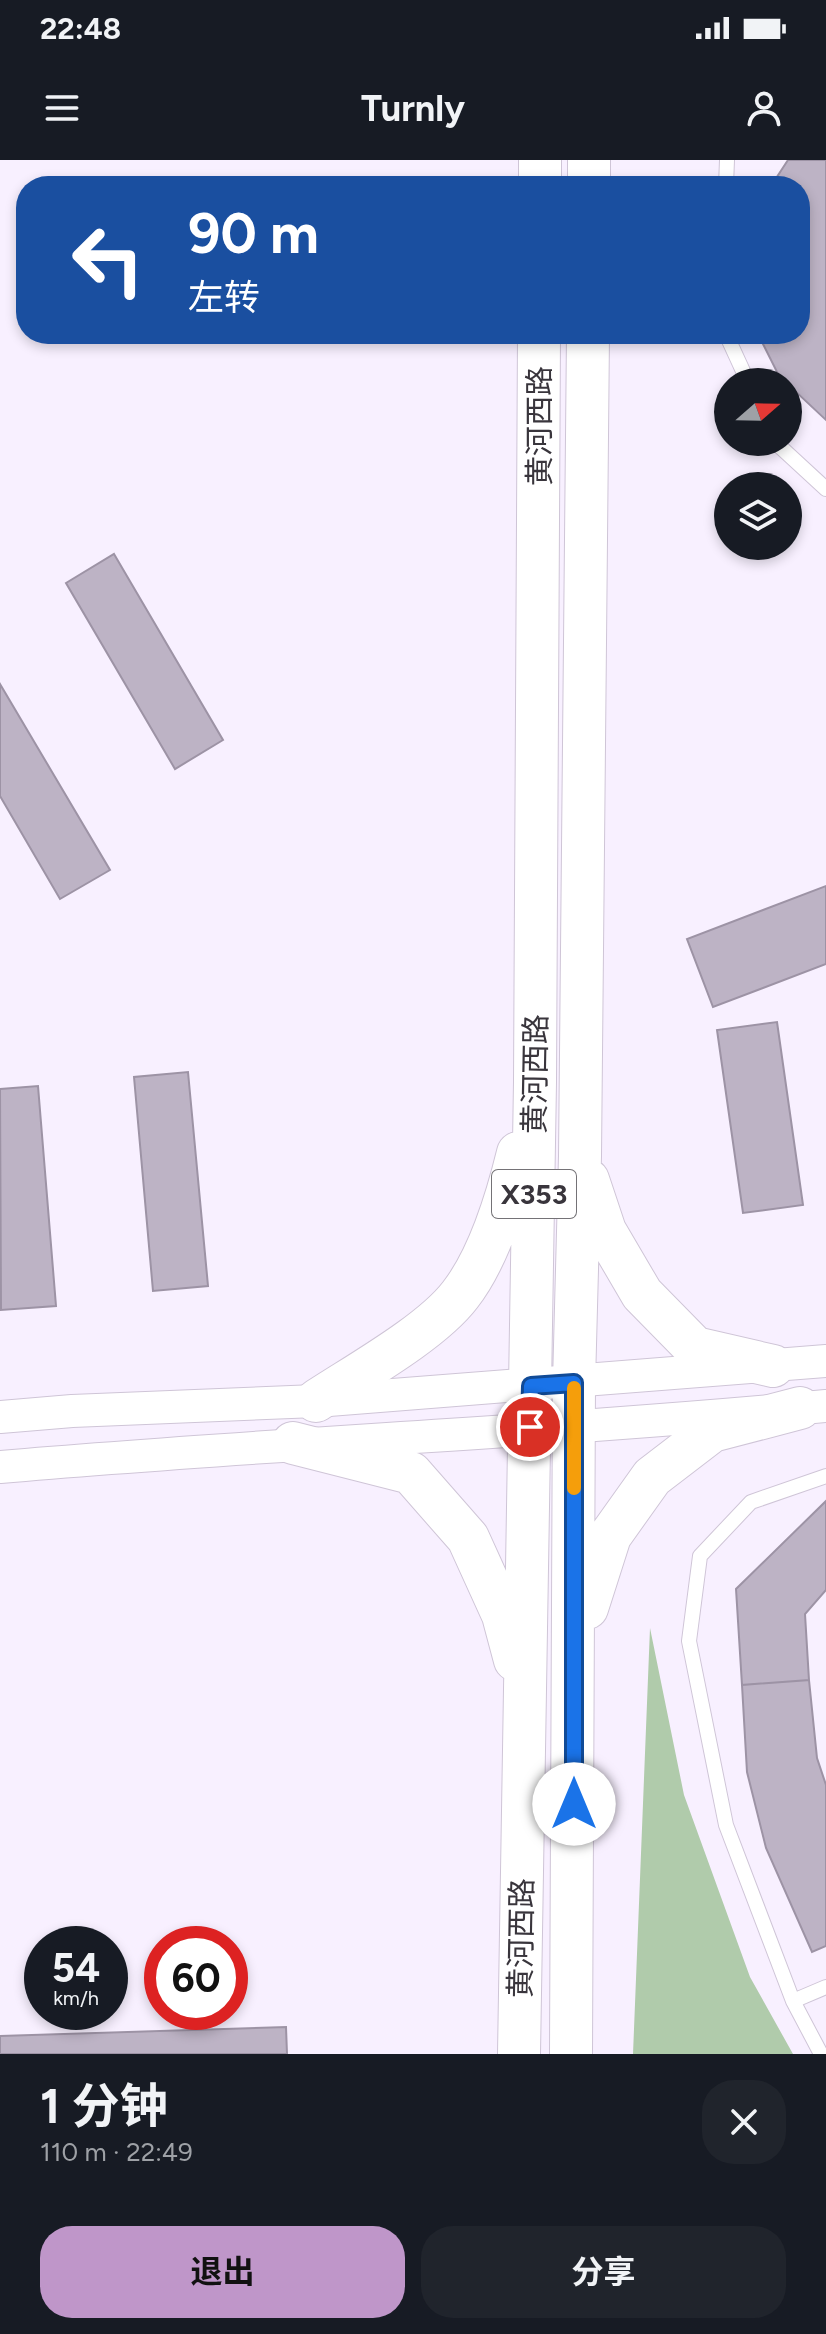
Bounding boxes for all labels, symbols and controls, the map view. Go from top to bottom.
text: 22:48 [40,10,121,47]
icon: menu [40,86,84,130]
icon: person [742,86,786,130]
text: Turnly [361,87,465,130]
text: 90 m [188,200,319,267]
icon: left [56,208,160,312]
text: 左转 [188,276,260,319]
street label: 黄河西路 [521,366,558,486]
north arrow [714,368,802,456]
map controls [714,368,802,560]
button: layers [714,472,802,560]
street label: 黄河西路 [515,1014,555,1134]
road number: X353 [492,1170,576,1218]
pin [496,1393,564,1461]
icon: arrive [508,1405,552,1449]
position arrow [532,1762,616,1846]
street label: 黄河西路 [501,1878,541,1998]
speed limit sign: 60 [144,1926,248,2030]
text: 54 [52,1944,100,1992]
text: km/h [53,1986,99,2010]
text: 1 分钟 [40,2077,168,2135]
button: close [702,2080,786,2164]
text: 110 m · 22:49 [40,2136,193,2168]
button: 退出 [40,2226,405,2318]
button: 分享 [421,2226,786,2318]

